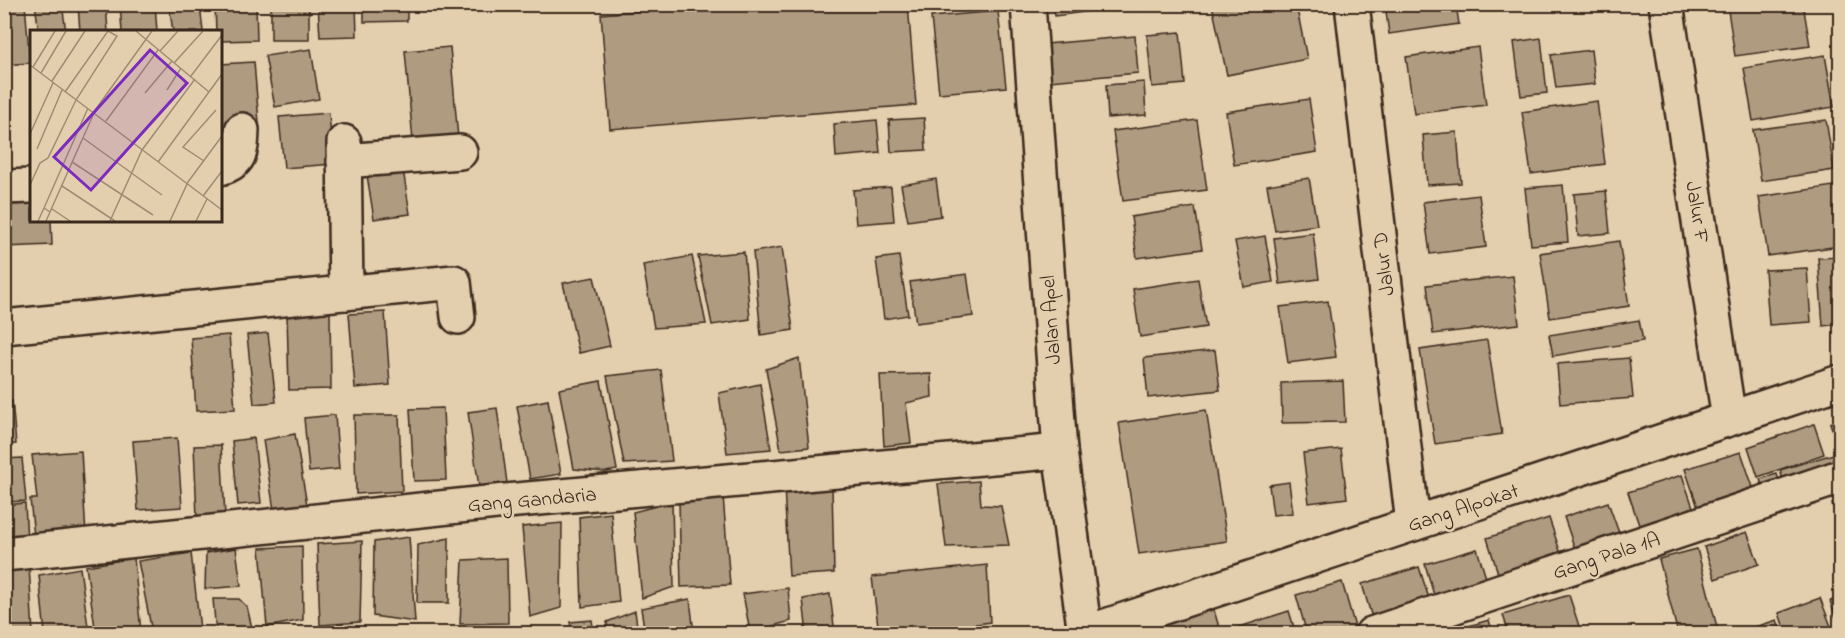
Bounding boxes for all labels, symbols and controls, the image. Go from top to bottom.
inset map [30,30,222,222]
street label: Jalur F [1676,179,1716,246]
street label: Jalur D [1366,230,1404,297]
street label: Jalan Apel [1034,274,1070,365]
street label: Gang Alpokat [1404,477,1524,543]
street label: Gang Gandaria [467,480,598,524]
street label: Gang Pala 1A [1549,525,1665,590]

